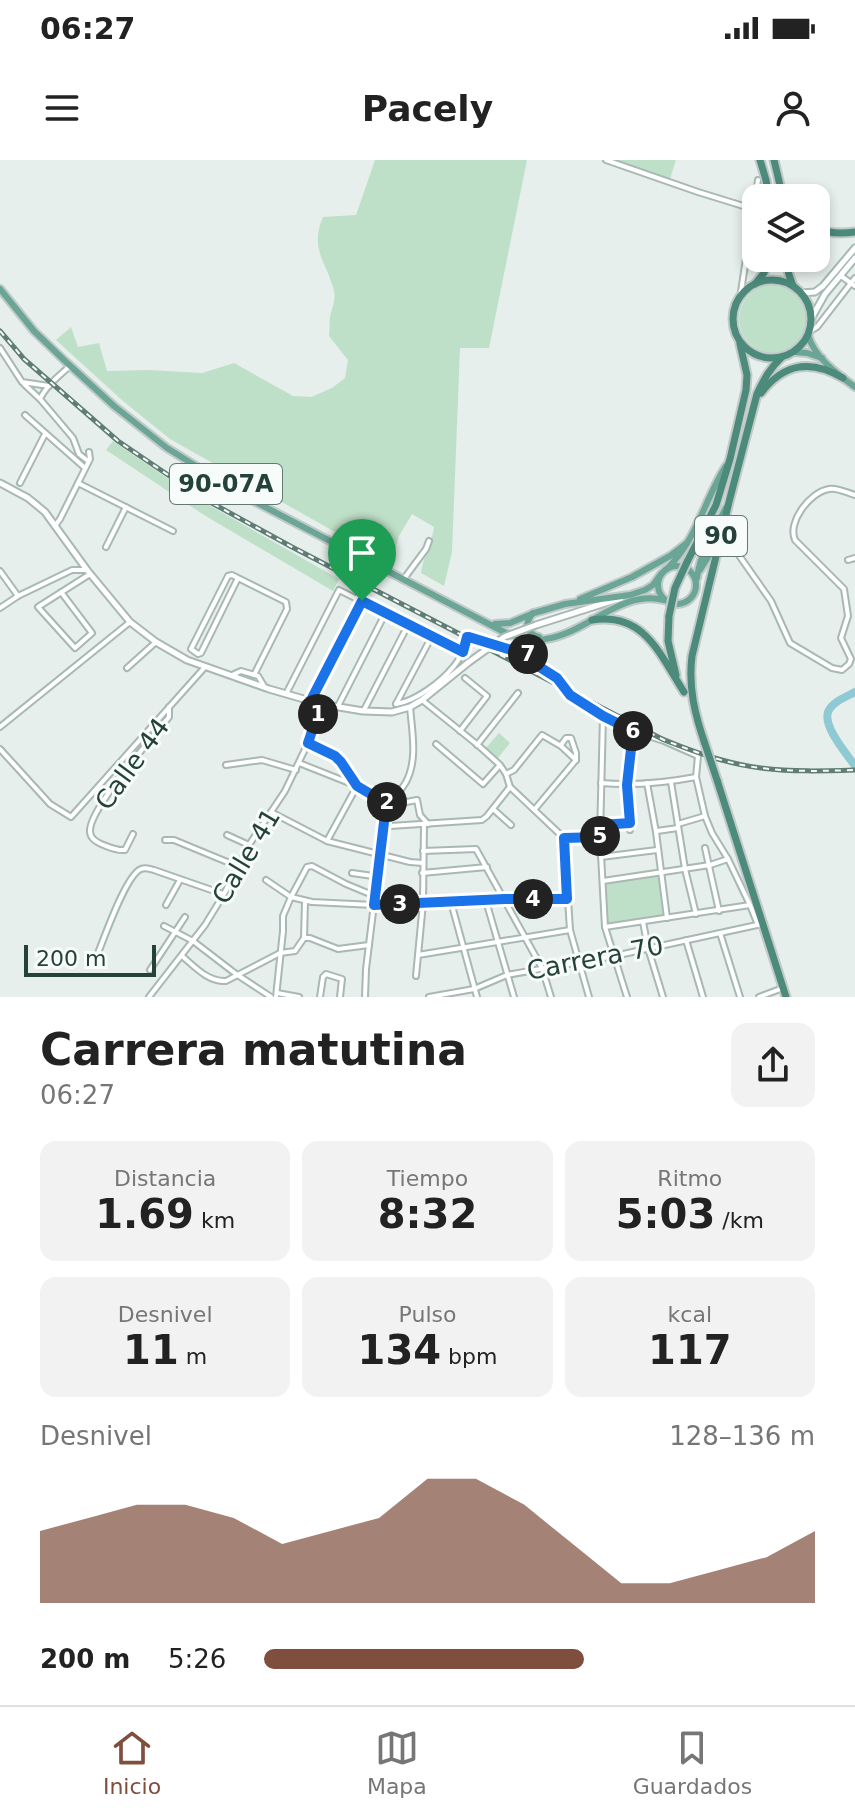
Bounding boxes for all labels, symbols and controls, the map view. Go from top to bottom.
text: 06:27 [40,11,136,46]
icon: menu [40,86,84,130]
icon: person [771,86,815,130]
text: Pacely [362,88,493,129]
map controls [742,184,830,272]
button: layers [742,184,830,272]
road number: 90-07A [170,464,282,504]
road number: 90 [695,516,747,556]
pin [328,519,396,601]
icon: arrive [340,531,384,575]
pin: 7 [508,634,548,674]
text: 7 [520,641,536,666]
pin: 1 [298,694,338,734]
text: 1 [310,701,326,726]
pin: 6 [613,711,653,751]
street label: Calle 44 [89,712,175,816]
text: 6 [625,718,641,743]
pin: 2 [367,782,407,822]
text: 2 [379,789,395,814]
street label: Calle 41 [206,803,286,909]
pin: 5 [580,816,620,856]
text: 5 [592,823,608,848]
pin: 4 [513,879,553,919]
pin: 3 [380,884,420,924]
text: 4 [525,886,541,911]
text: 3 [392,891,408,916]
street label: Carrera 70 [524,930,666,986]
scale bar [24,941,156,977]
text: 200 m [36,946,106,971]
button: share [731,1023,815,1107]
text: Carrera matutina [40,1024,467,1075]
text: 06:27 [40,1080,115,1110]
text: Distancia [114,1166,216,1191]
text: Tiempo [387,1166,468,1191]
text: Ritmo [657,1166,722,1191]
text: 1.69 [95,1191,194,1237]
text: 8:32 [378,1191,477,1237]
text: 5:03 [616,1191,715,1237]
text: km [194,1208,235,1233]
text: /km [715,1208,764,1233]
text: Desnivel [118,1302,213,1327]
text: Pulso [399,1302,456,1327]
text: kcal [668,1302,712,1327]
text: 11 [123,1327,179,1373]
text: 134 [358,1327,441,1373]
text: 117 [648,1327,732,1373]
text: m [179,1344,207,1369]
text: bpm [441,1344,497,1369]
text: Desnivel [40,1421,152,1451]
text: 128–136 m [669,1421,815,1451]
text: 200 m [40,1644,130,1674]
text: 5:26 [168,1644,226,1674]
tab: Inicio [103,1726,161,1799]
tab: Mapa [367,1726,427,1799]
tab: Guardados [633,1726,752,1799]

